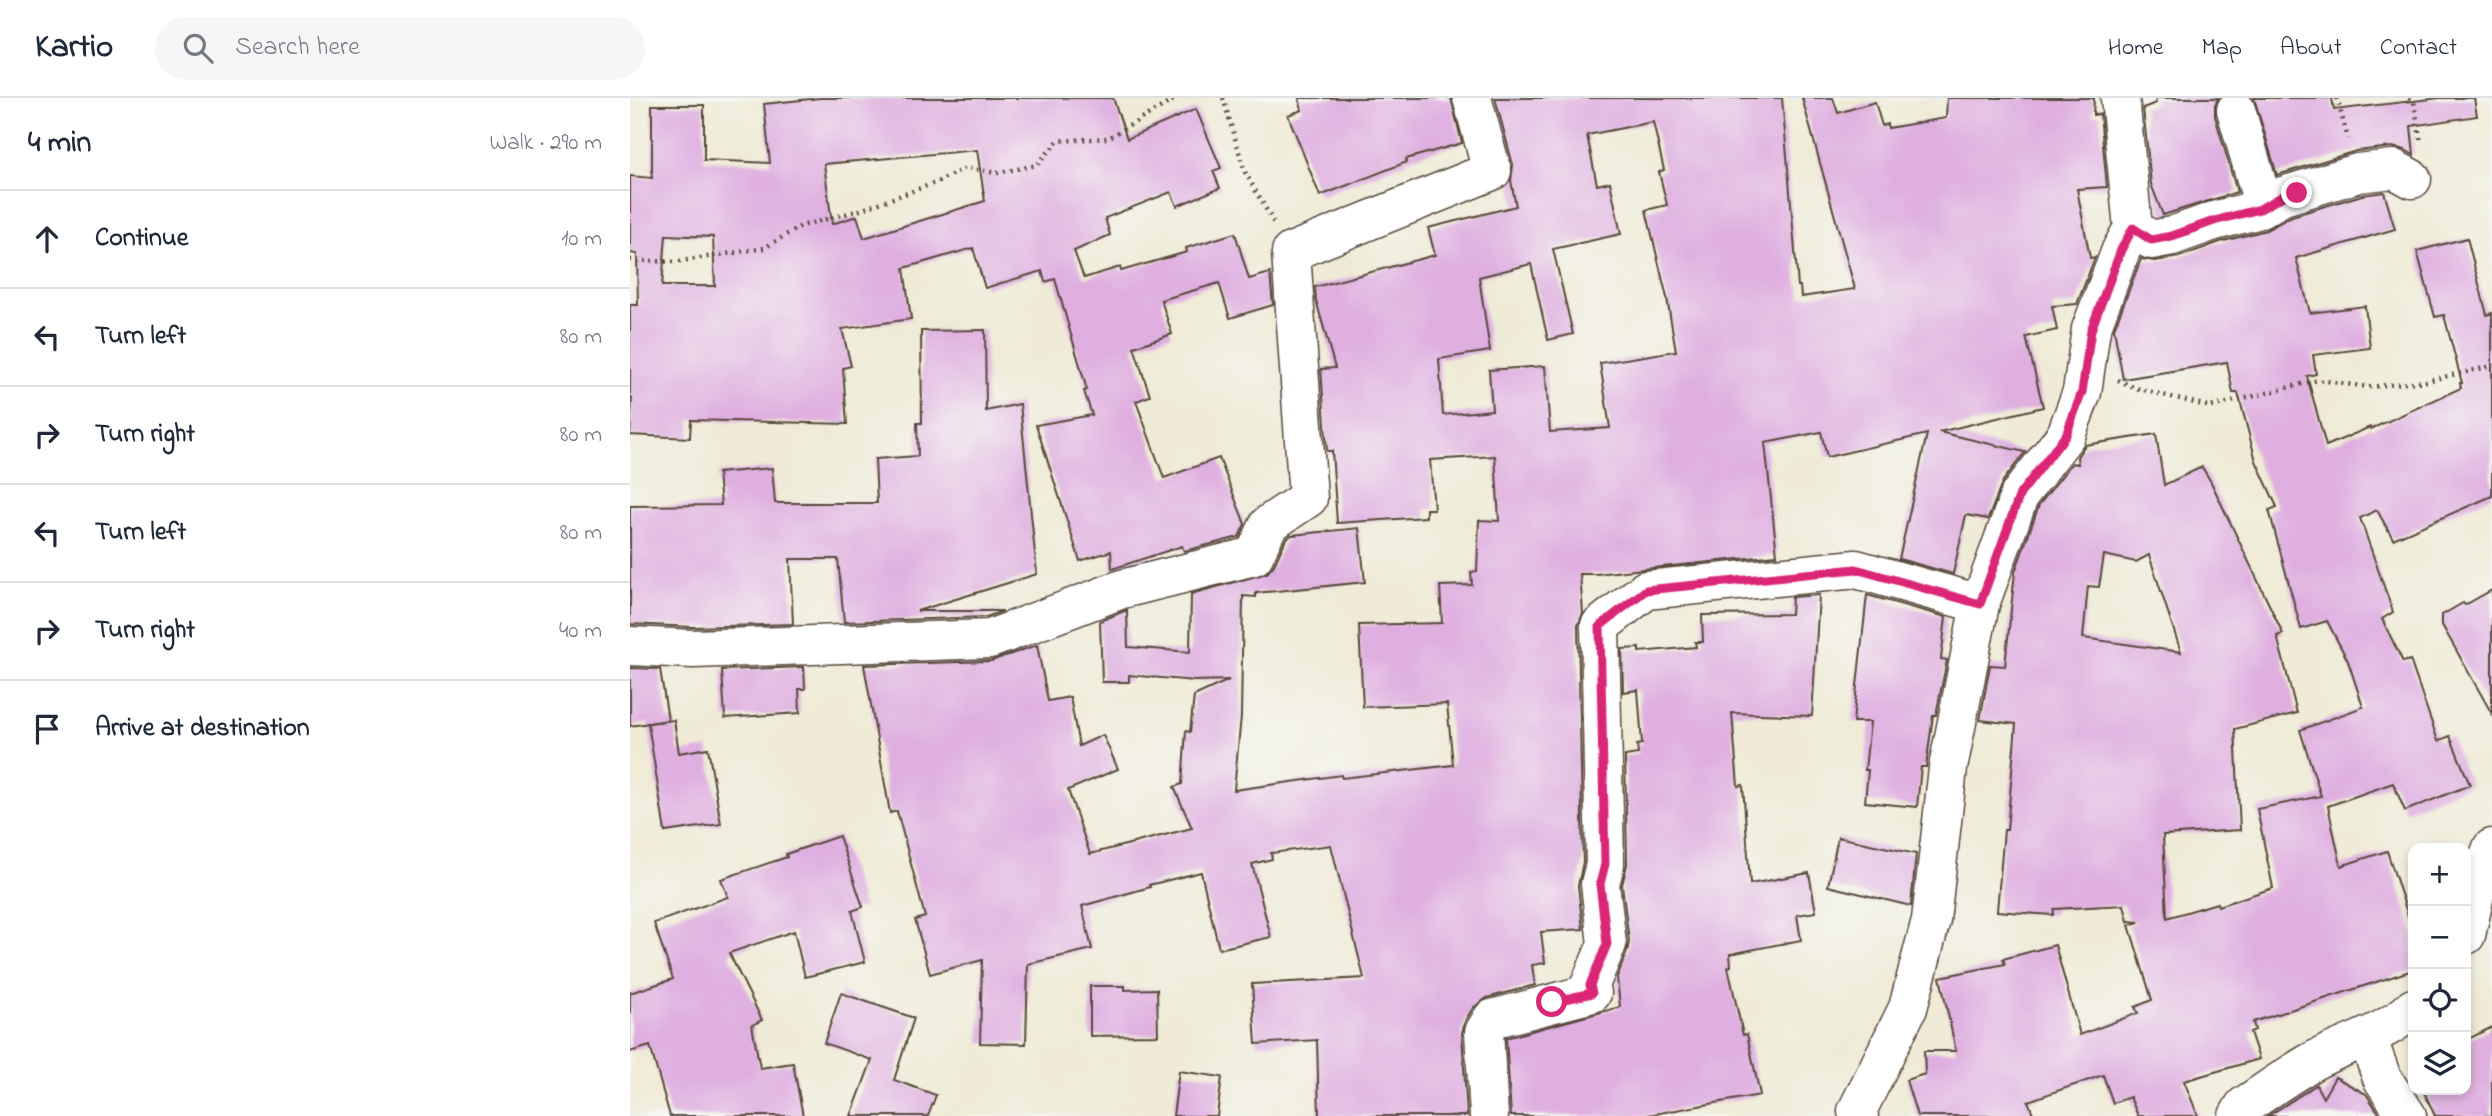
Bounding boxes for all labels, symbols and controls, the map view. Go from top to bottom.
search box [155,17,645,80]
text: Kartio [35,24,113,72]
icon: search [179,29,217,67]
text: Search here [235,29,360,67]
text: Home [2108,31,2164,66]
text: Map [2202,31,2242,66]
text: About [2280,31,2342,66]
text: Contact [2380,31,2457,66]
text: 4 min [28,122,91,166]
text: Walk · 290 m [490,127,602,160]
route end [2281,177,2312,208]
icon: ahead [28,220,66,258]
text: Continue [95,220,188,258]
text: 10 m [561,223,602,256]
icon: left [28,318,66,356]
text: Turn left [95,318,186,356]
text: 80 m [560,321,602,354]
icon: right [28,416,66,454]
text: Turn right [95,416,195,454]
text: 80 m [560,419,602,452]
icon: left [28,514,66,552]
text: Turn left [95,514,186,552]
text: 80 m [560,517,602,550]
icon: right [28,612,66,650]
text: Turn right [95,612,195,650]
text: 40 m [559,615,602,648]
icon: arrive [28,710,66,748]
text: Arrive at destination [95,710,310,748]
map controls [2408,843,2471,1095]
button: + [2408,843,2471,906]
button: − [2408,906,2471,969]
button: locate [2408,969,2471,1032]
route start [1536,986,1567,1017]
button: layers [2408,1032,2471,1095]

